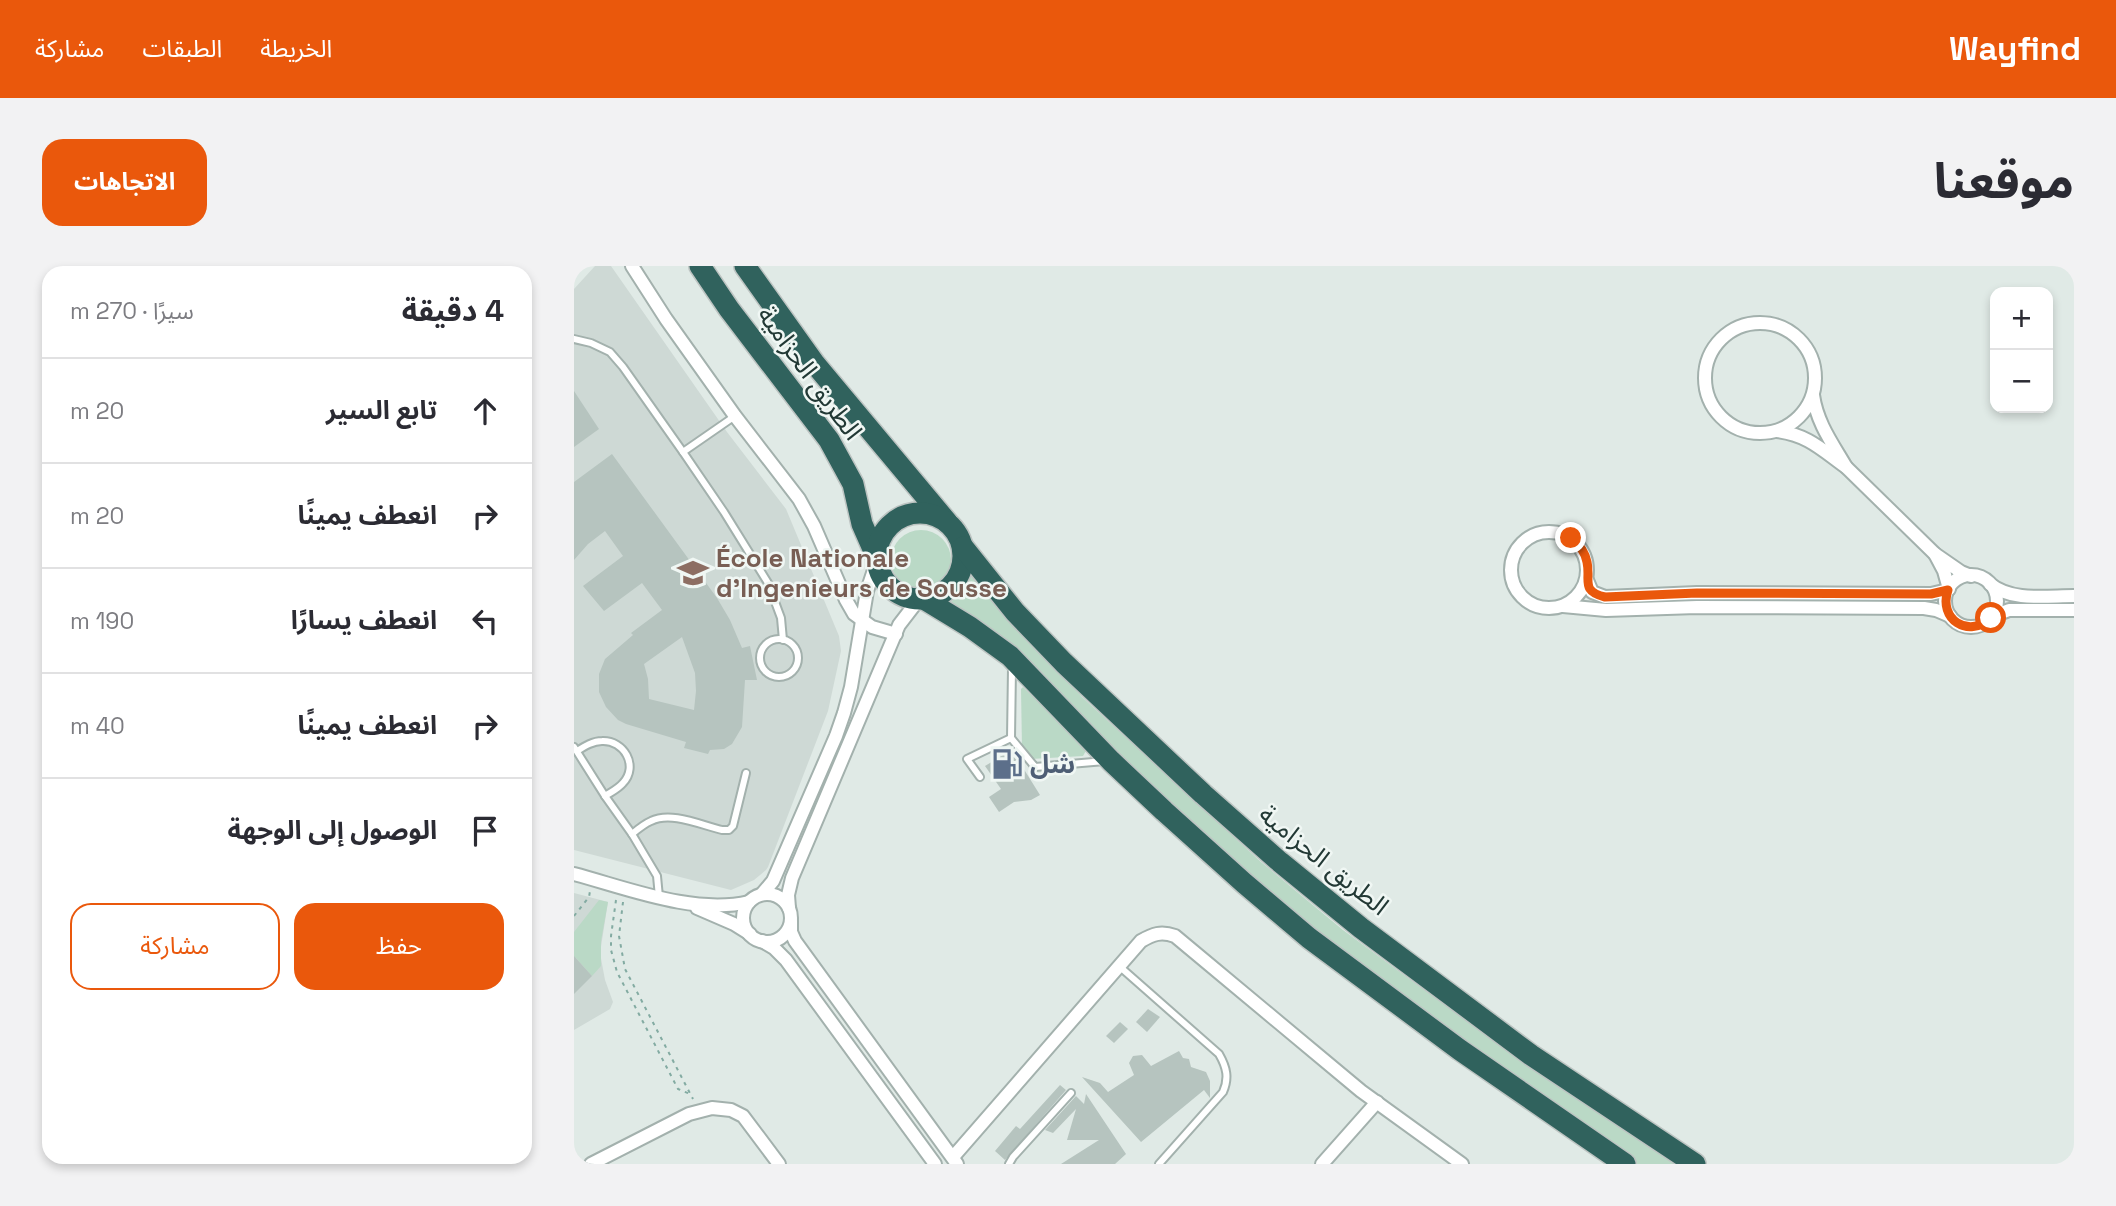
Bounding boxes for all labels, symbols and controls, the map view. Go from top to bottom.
text: Wayfind [1949,28,2081,70]
text: مشاركة [35,33,104,64]
text: الطبقات [142,33,222,64]
text: الخريطة [260,33,332,64]
button: الاتجاهات [42,139,207,226]
text: موقعنا [1934,150,2074,212]
map controls [1990,287,2053,413]
button: + [1990,287,2053,350]
text: 4 دقيقة [402,291,504,330]
text: سيرًا · 270 m [70,296,194,326]
street label: الطريق الحزامية [750,299,870,447]
button: − [1990,350,2053,413]
icon: ahead [466,392,504,430]
text: تابع السير [326,393,437,427]
text: 20 m [70,396,124,426]
icon: right [466,497,504,535]
text: انعطف يمينًا [297,498,437,532]
text: 20 m [70,501,124,531]
route end [1555,522,1586,553]
place label: École Nationale d'Ingenieurs de Sousse [716,541,1007,605]
school or university icon: École Nationale d'Ingenieurs de Sousse [676,556,710,590]
icon: left [466,602,504,640]
route start [1975,602,2006,633]
text: انعطف يسارًا [291,603,437,637]
text: 190 m [70,606,134,636]
icon: right [466,707,504,745]
text: انعطف يمينًا [297,708,437,742]
text: 40 m [70,711,125,741]
fuel station icon: شل [990,747,1024,781]
place label: شل [1030,747,1075,781]
street label: الطريق الحزامية [1252,797,1396,923]
icon: arrive [466,812,504,850]
text: الوصول إلى الوجهة [227,813,437,847]
button: مشاركة [70,903,280,990]
button: حفظ [294,903,504,990]

